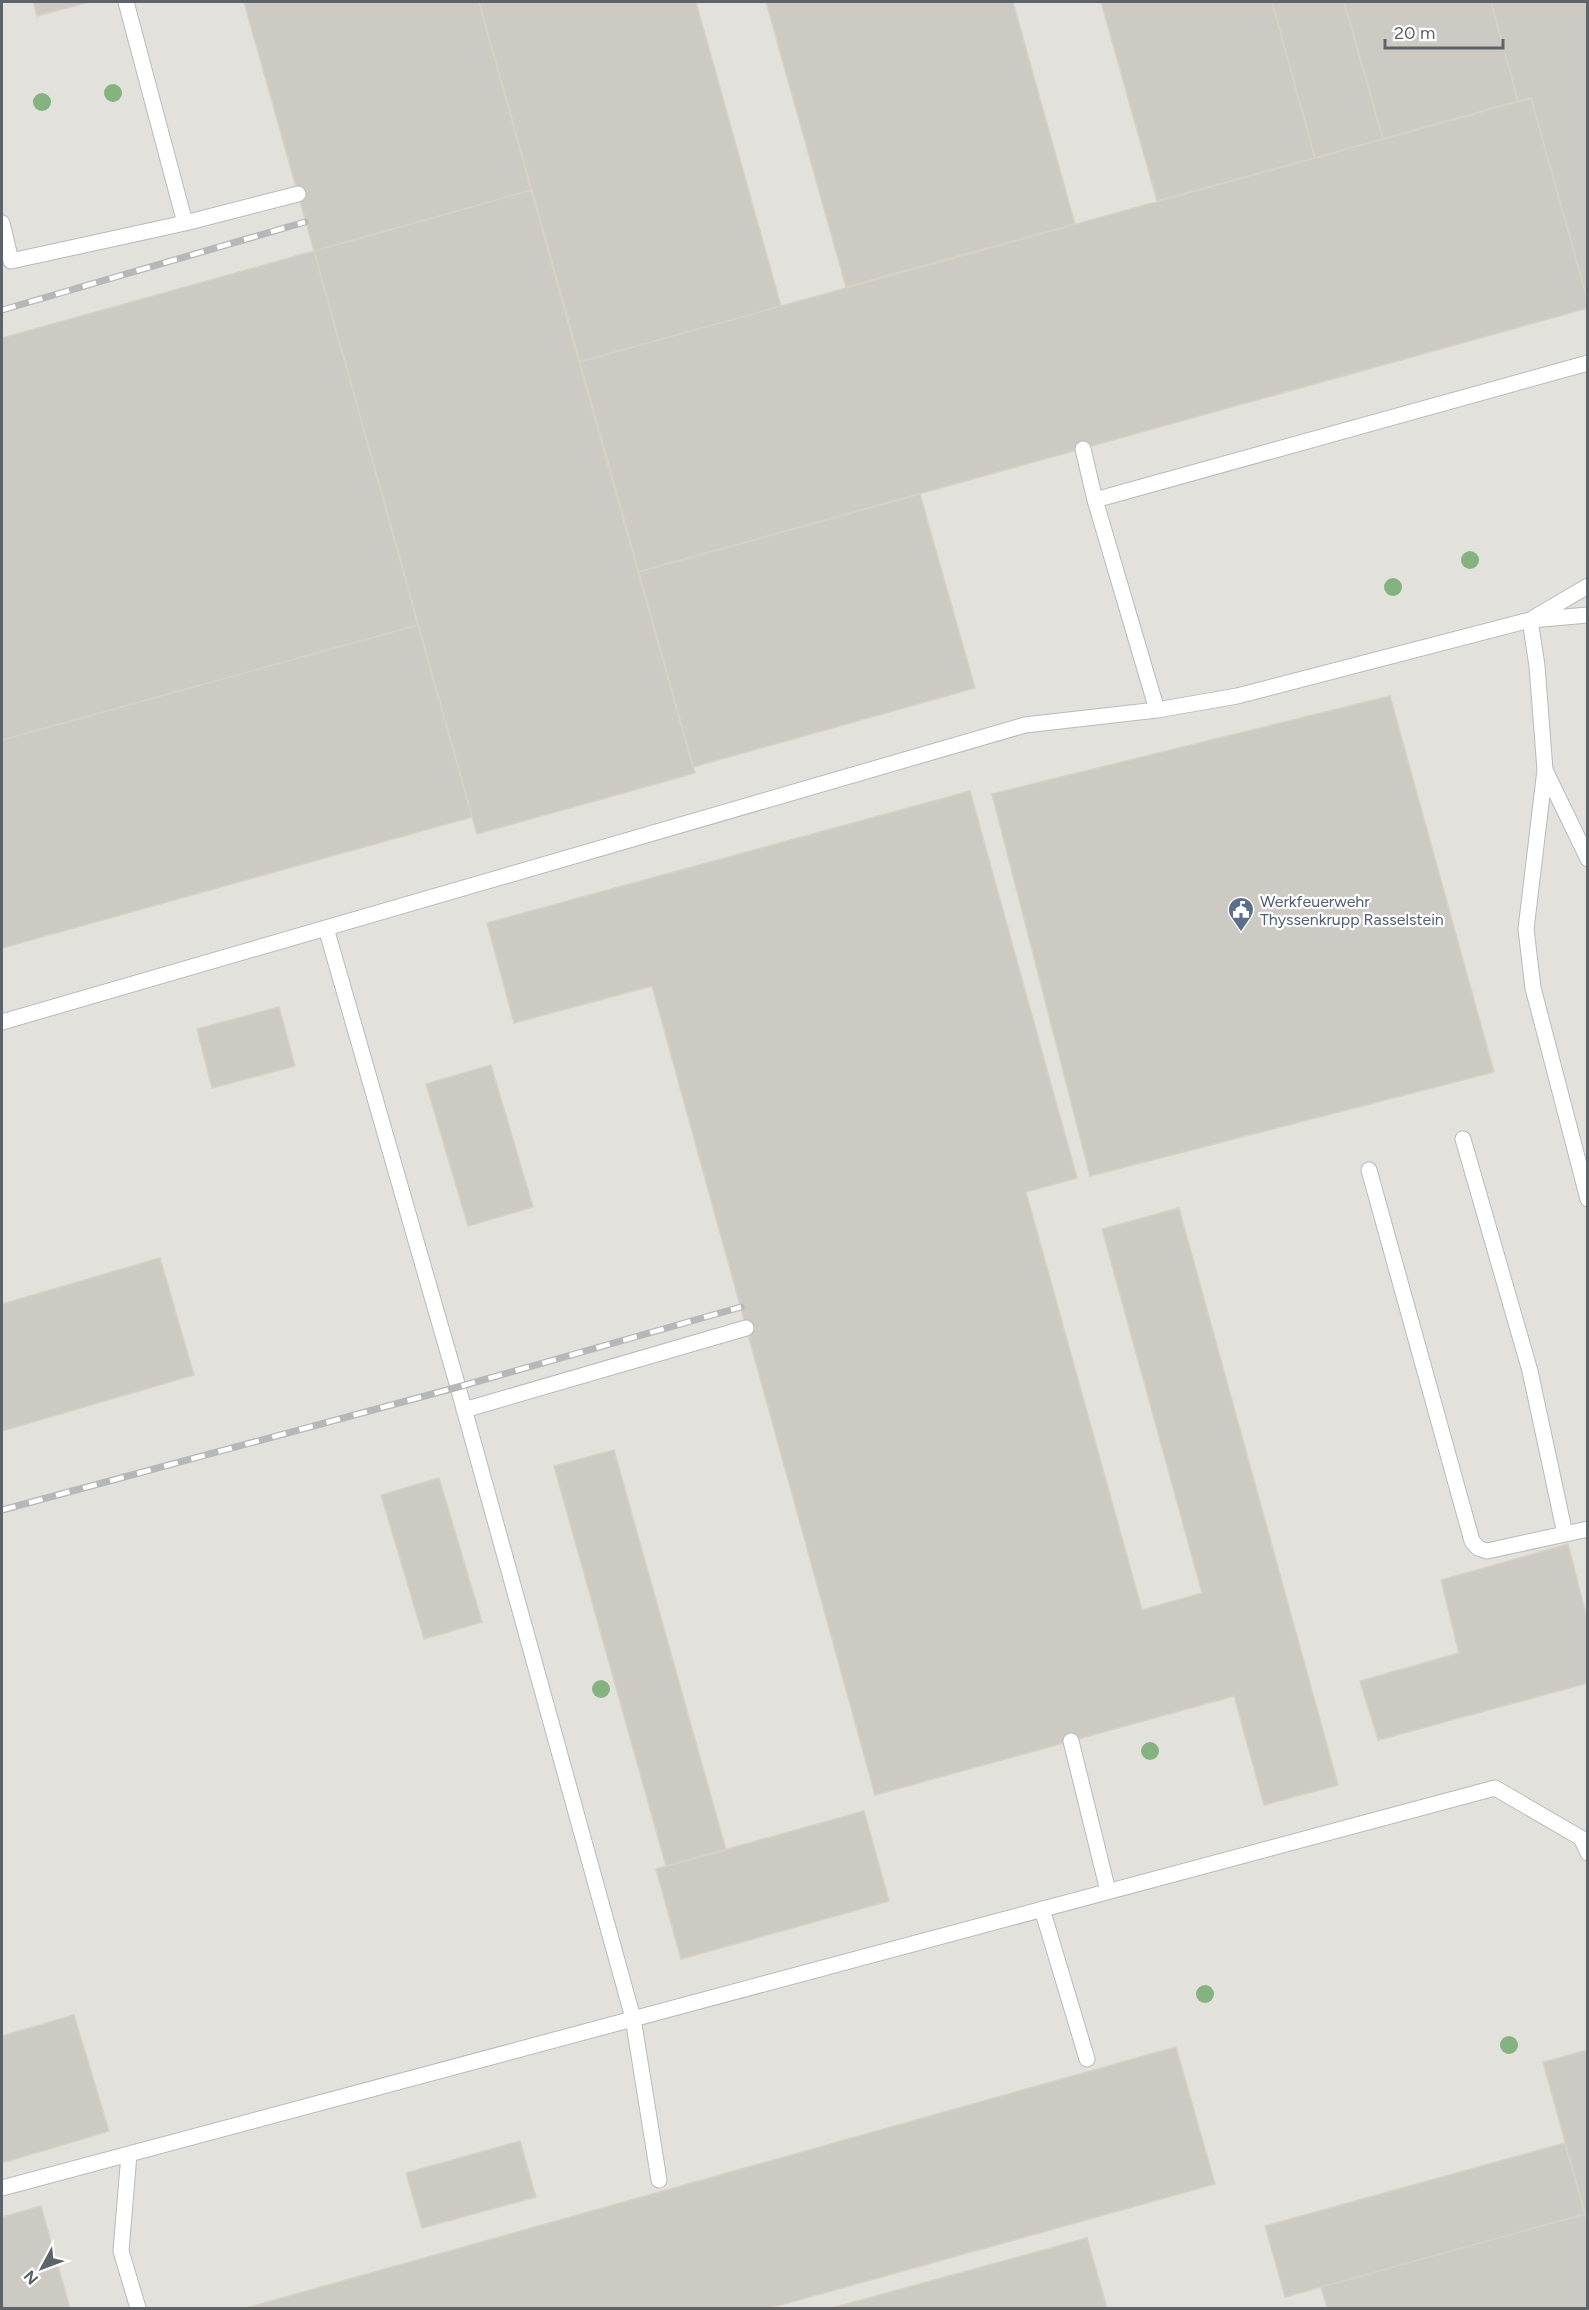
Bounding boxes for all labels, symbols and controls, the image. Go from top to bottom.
scale bar [1385,12,1504,50]
text: 20 m [1394,22,1435,44]
place label: Werkfeuerwehr Thyssenkrupp Rasselstein [1260,892,1444,929]
public building icon: Werkfeuerwehr Thyssenkrupp Rasselstein [1226,895,1256,933]
north arrow [12,2238,72,2298]
text: N [20,2267,42,2288]

